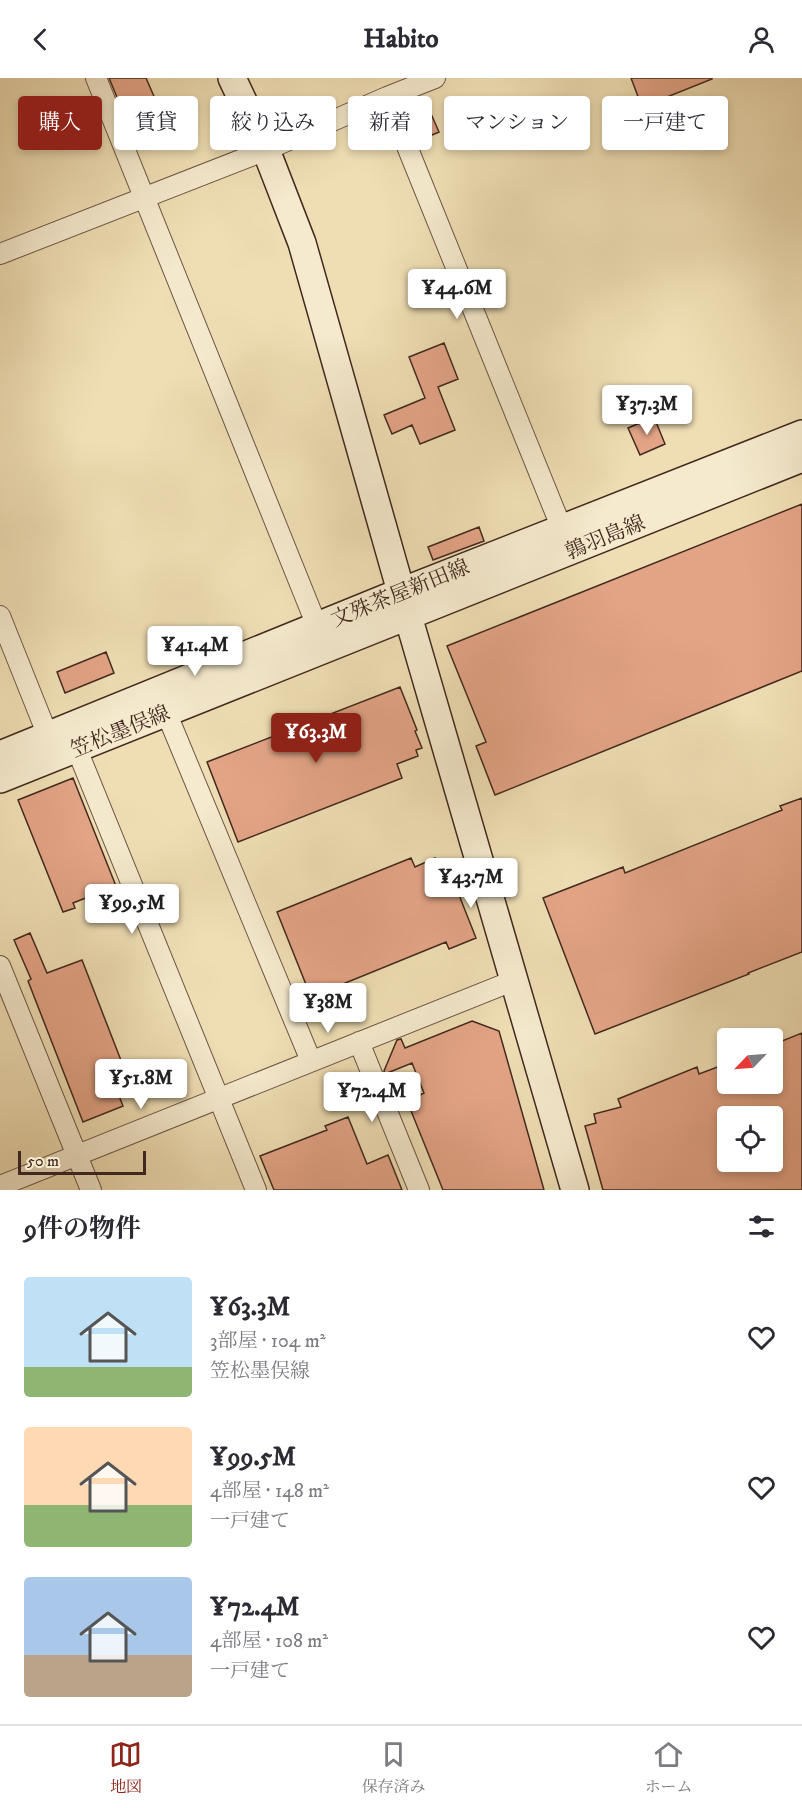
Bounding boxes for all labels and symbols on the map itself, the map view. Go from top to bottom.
pin: ¥44.6M [408,269,506,320]
pin: ¥37.3M [598,385,696,436]
street label: 鶉羽島線 [562,510,649,566]
street label: 文殊茶屋新田線 [327,554,473,634]
pin: ¥41.4M [146,626,244,677]
street label: 笠松墨俣線 [67,700,174,764]
pin: ¥63.3M [267,713,365,764]
pin: ¥43.7M [422,858,520,909]
pin: ¥99.5M [83,884,181,935]
pin: ¥38M [292,983,364,1034]
north arrow [717,1028,783,1094]
pin: ¥51.8M [92,1059,190,1110]
pin: ¥72.4M [323,1072,421,1123]
scale bar [18,1148,146,1176]

